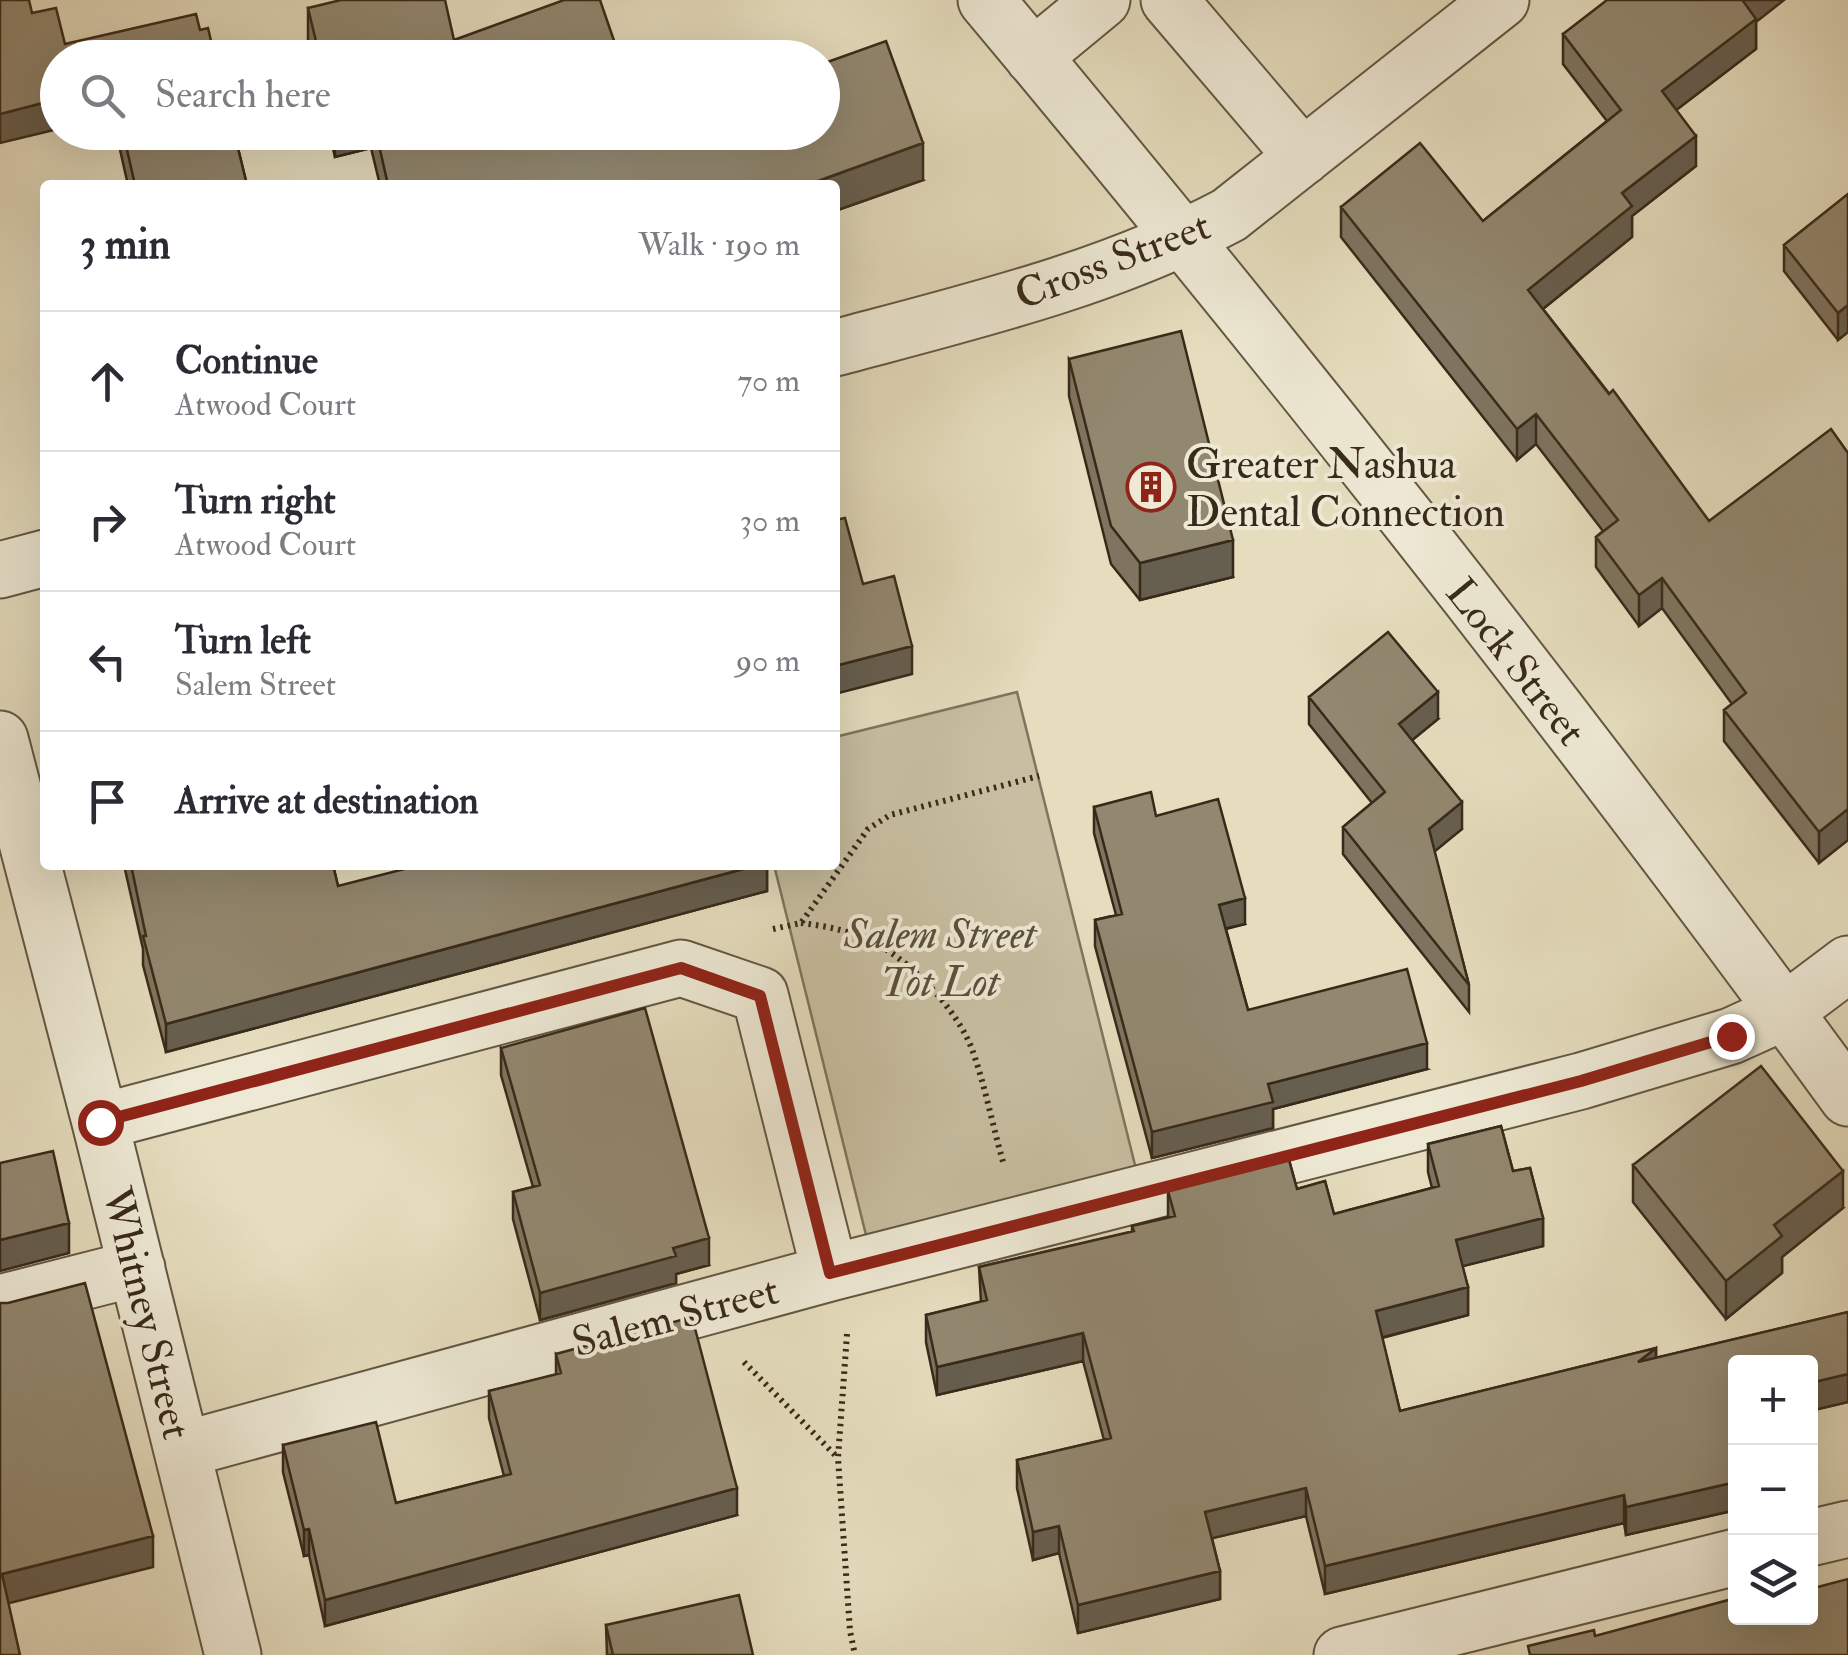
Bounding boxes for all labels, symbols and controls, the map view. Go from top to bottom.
search box [40,40,840,150]
icon: search [75,68,130,123]
text: Search here [155,71,331,119]
street label: Cross Street [1008,200,1218,322]
text: 3 min [80,219,170,271]
text: Walk · 190 m [638,225,800,265]
text: Continue [175,337,318,385]
icon: ahead [80,354,135,409]
text: 70 m [737,361,800,401]
text: Atwood Court [175,385,356,425]
place label: Greater Nashua Dental Connection [1186,439,1505,539]
building icon: Greater Nashua Dental Connection [1125,461,1177,513]
text: Turn right [175,477,336,525]
icon: right [80,494,135,549]
text: 30 m [740,501,800,541]
text: Atwood Court [175,525,356,565]
street label: Lock Street [1434,568,1597,756]
text: Turn left [175,617,311,665]
icon: left [80,634,135,689]
text: 90 m [736,641,800,681]
text: Salem Street [175,665,336,705]
icon: arrive [80,774,135,829]
text: Arrive at destination [175,777,479,825]
park label: Salem Street Tot Lot [843,909,1038,1009]
route end [1709,1014,1755,1060]
route start [78,1100,124,1146]
street label: Whitney Street [89,1181,202,1445]
street label: Salem Street [567,1264,784,1369]
map controls [1728,1355,1818,1625]
button: + [1728,1355,1818,1445]
button: − [1728,1445,1818,1535]
button: layers [1728,1535,1818,1625]

